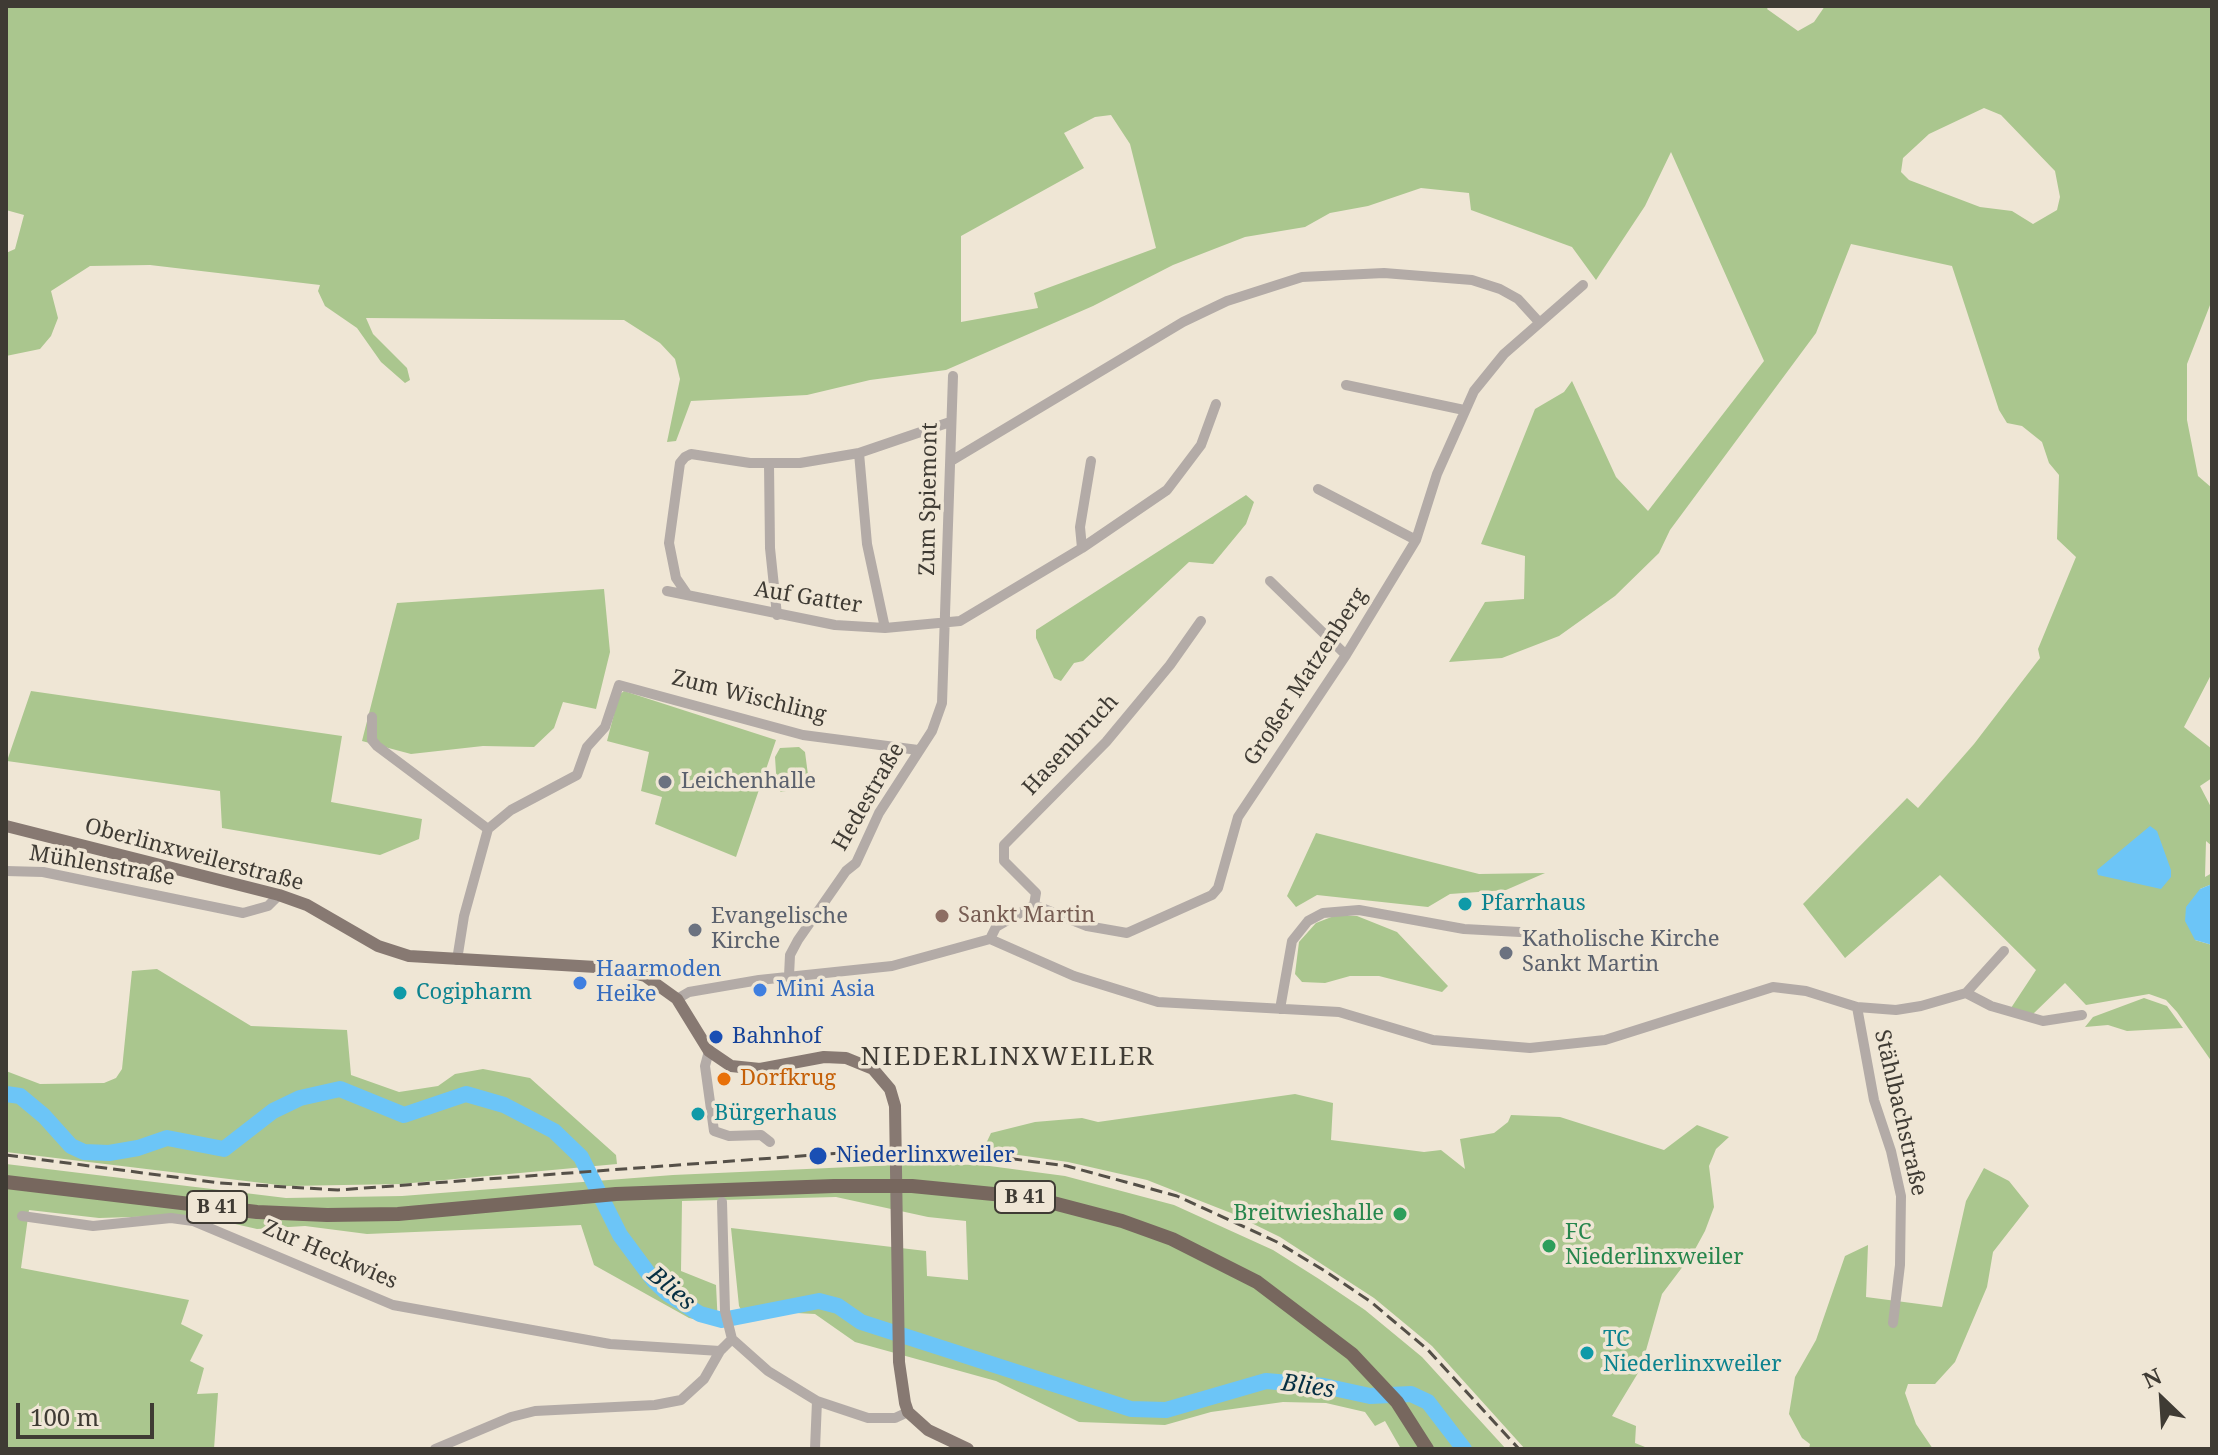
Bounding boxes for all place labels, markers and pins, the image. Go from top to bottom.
place label: Leichenhalle [681,769,816,795]
marker: Leichenhalle [656,773,674,791]
place label: Pfarrhaus [1481,891,1586,917]
marker: Pfarrhaus [1456,895,1474,913]
place label: Sankt Martin [958,903,1095,929]
place label: Evangelische Kirche [711,904,848,956]
marker: Sankt Martin [933,907,951,925]
marker: Evangelische Kirche [686,921,704,939]
place label: Katholische Kirche Sankt Martin [1522,927,1720,978]
marker: Katholische Kirche Sankt Martin [1497,944,1515,962]
place label: Haarmoden Heike [596,957,722,1008]
marker: Haarmoden Heike [571,974,589,992]
place label: Mini Asia [776,977,875,1003]
place label: Cogipharm [416,980,532,1006]
marker: Mini Asia [751,981,769,999]
marker: Cogipharm [391,984,409,1002]
place label: Bahnhof [732,1024,822,1050]
marker: Bahnhof [707,1028,725,1046]
place label: Dorfkrug [740,1066,836,1092]
marker: Dorfkrug [715,1070,733,1088]
place label: Bürgerhaus [714,1101,837,1127]
marker: Bürgerhaus [689,1105,707,1123]
place label: Niederlinxweiler [836,1143,1015,1169]
marker: Niederlinxweiler [807,1145,829,1167]
place label: Breitwieshalle [1233,1201,1384,1227]
marker: Breitwieshalle [1391,1205,1409,1223]
place label: FC Niederlinxweiler [1565,1220,1744,1272]
marker: FC Niederlinxweiler [1540,1237,1558,1255]
place label: TC Niederlinxweiler [1603,1327,1782,1378]
marker: TC Niederlinxweiler [1578,1344,1596,1362]

